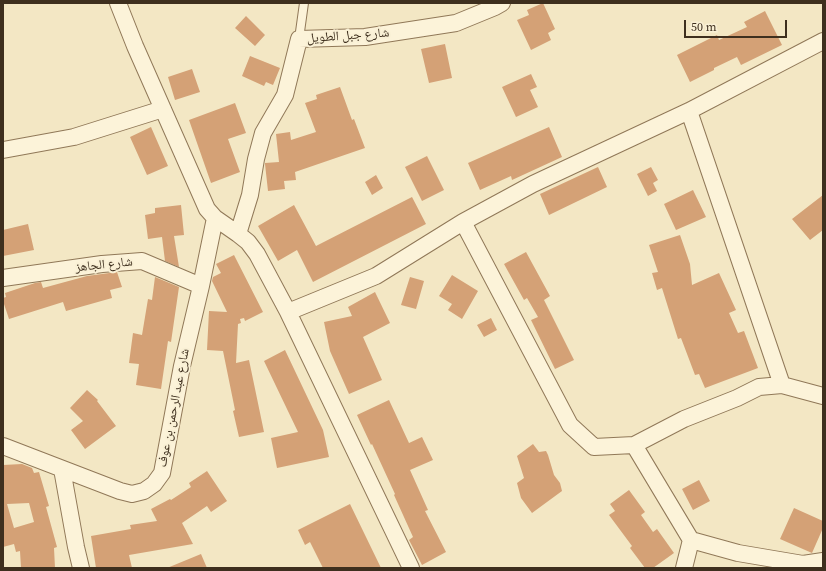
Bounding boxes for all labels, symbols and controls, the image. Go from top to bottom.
scale bar [686,12,789,38]
text: 50 m [691,19,717,35]
street label: شارع جبل الطويل [306,25,390,47]
street label: شارع الجاهز [75,254,133,276]
street label: شارع عبد الرحمن بن عوف [155,347,193,469]

